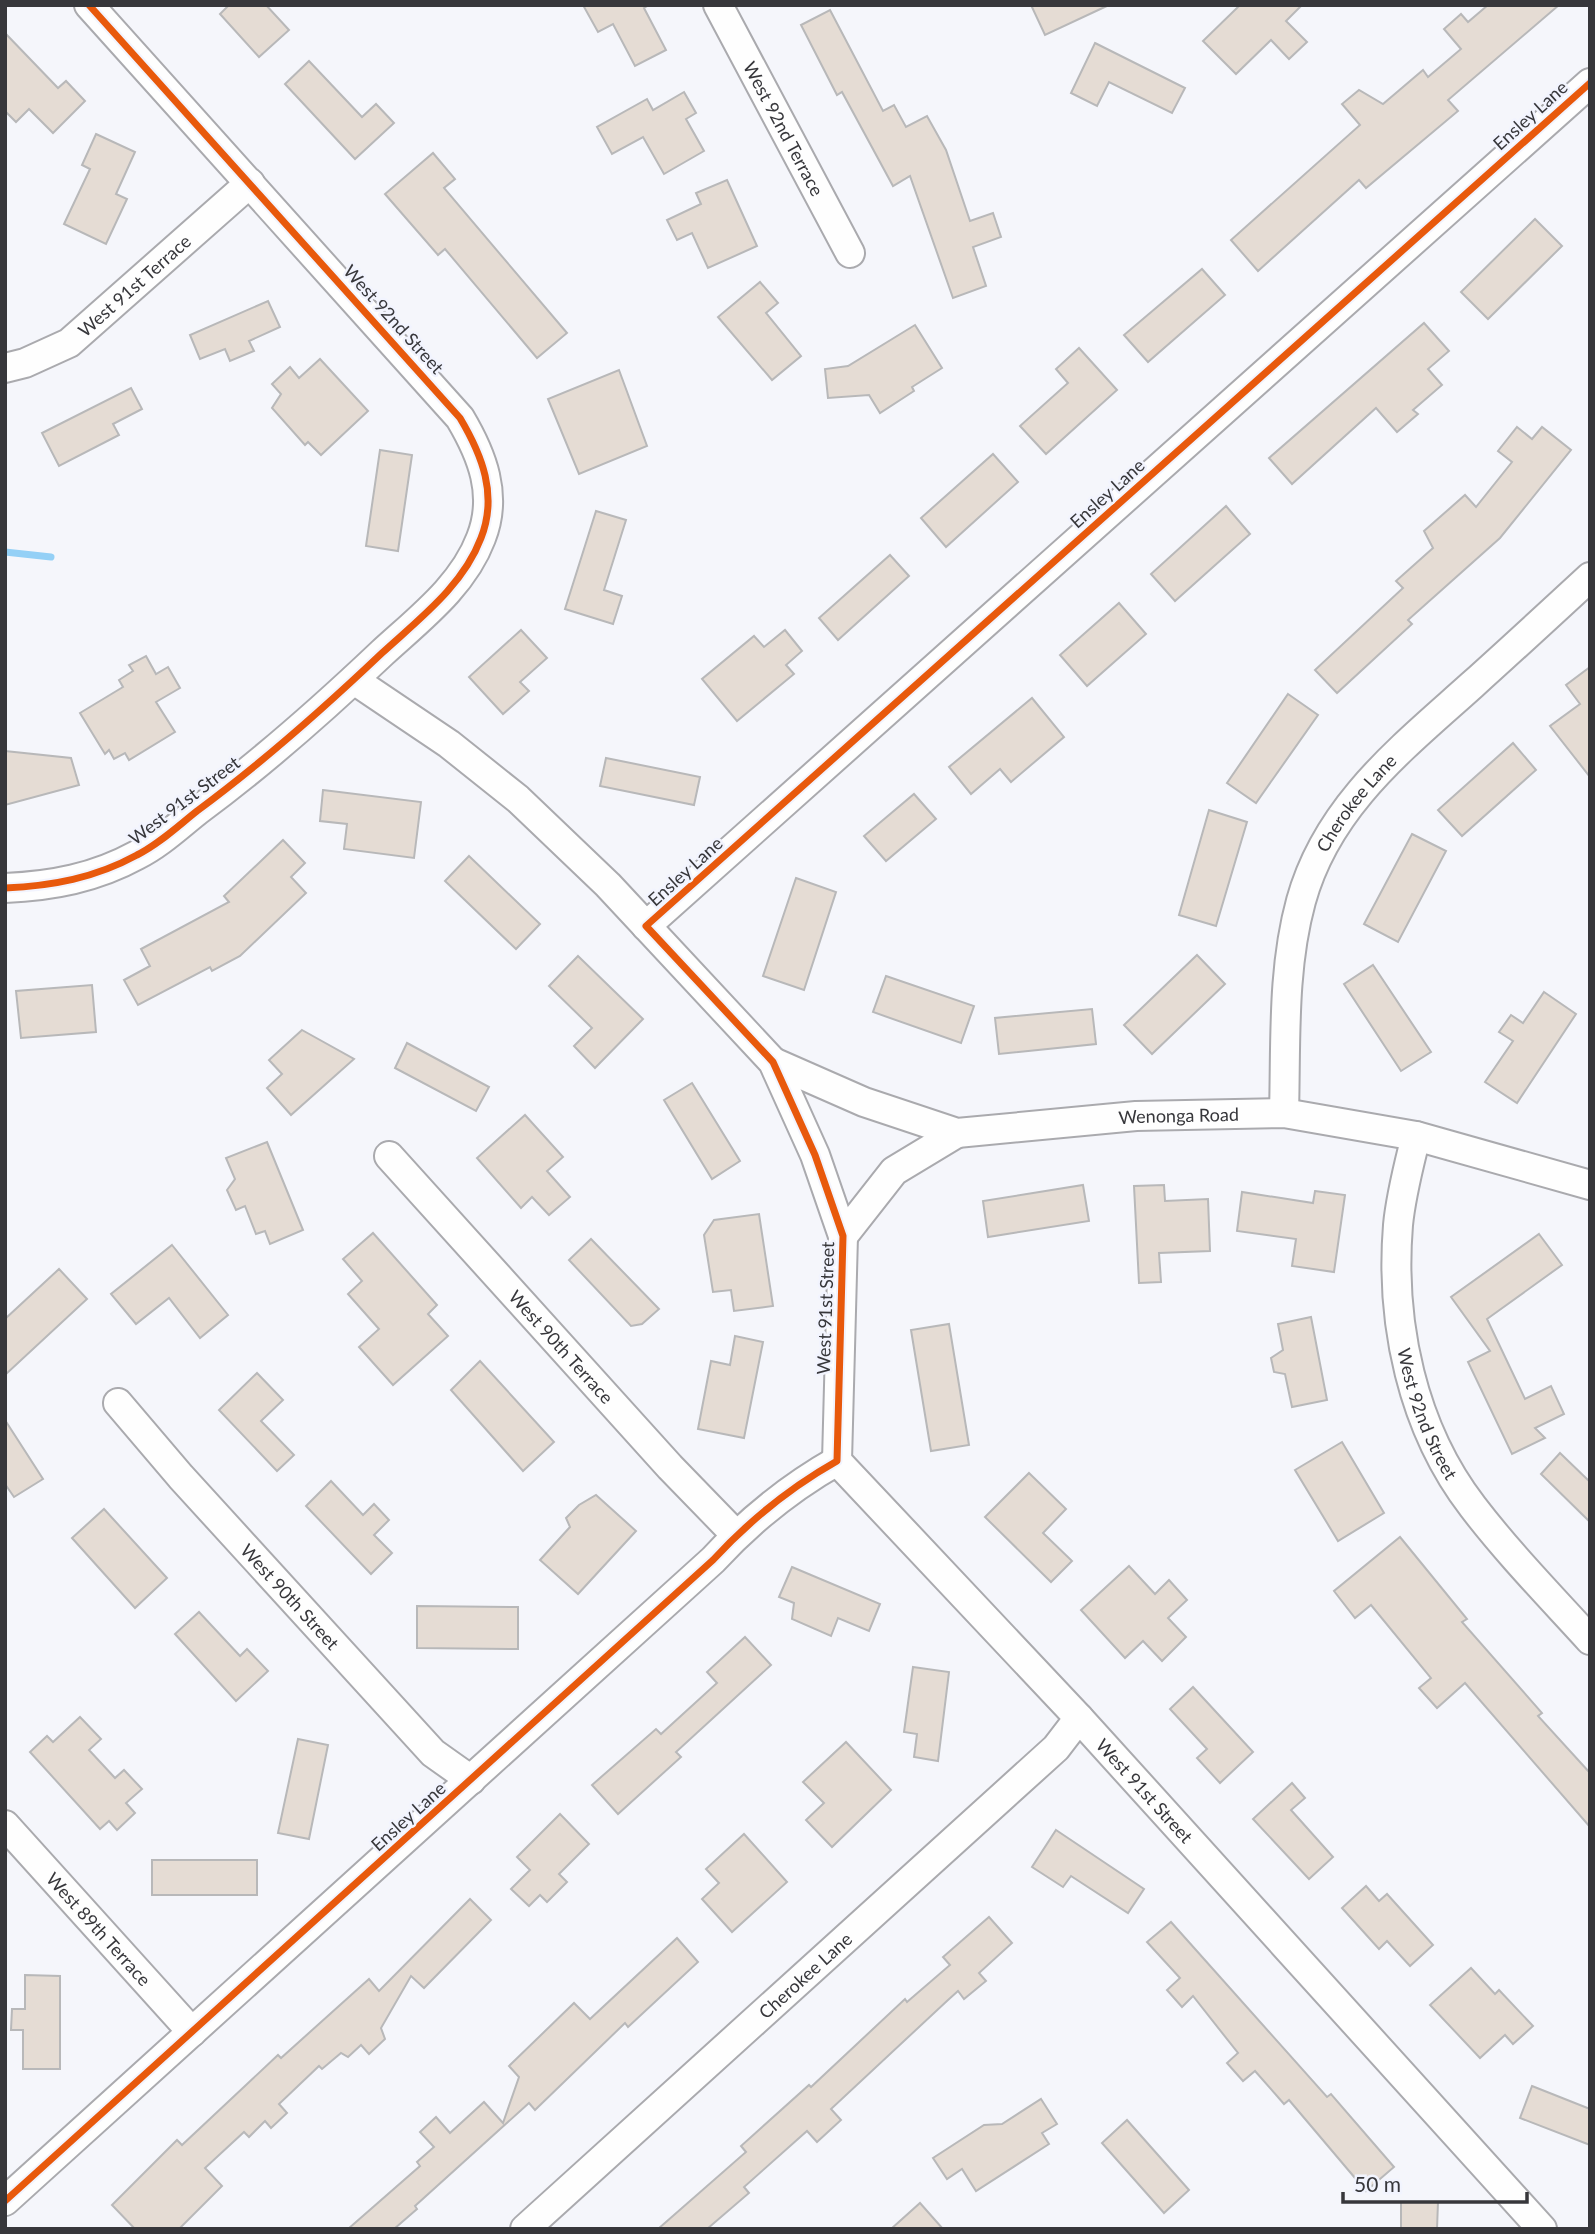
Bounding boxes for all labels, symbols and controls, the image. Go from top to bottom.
street label: West 92nd Terrace [739,58,828,200]
street label: Ensley Lane [1488,76,1572,154]
street label: West 91st Terrace [73,230,195,341]
street label: West 92nd Street [339,260,449,378]
street label: Ensley Lane [1065,454,1149,532]
street label: Cherokee Lane [1311,749,1401,855]
street label: West 91st Street [124,751,244,849]
street label: Ensley Lane [643,832,727,910]
street label: Wenonga Road [1118,1103,1239,1129]
street label: West 91st Street [812,1241,838,1375]
street label: West 90th Terrace [504,1285,618,1408]
street label: West 92nd Street [1393,1346,1462,1484]
street label: West 90th Street [236,1539,344,1654]
street label: West 91st Street [1092,1734,1198,1848]
street label: Ensley Lane [366,1777,450,1855]
street label: West 89th Terrace [42,1868,156,1990]
street label: Cherokee Lane [754,1927,856,2023]
scale bar [1343,2160,1527,2204]
text: 50 m [1354,2171,1401,2196]

